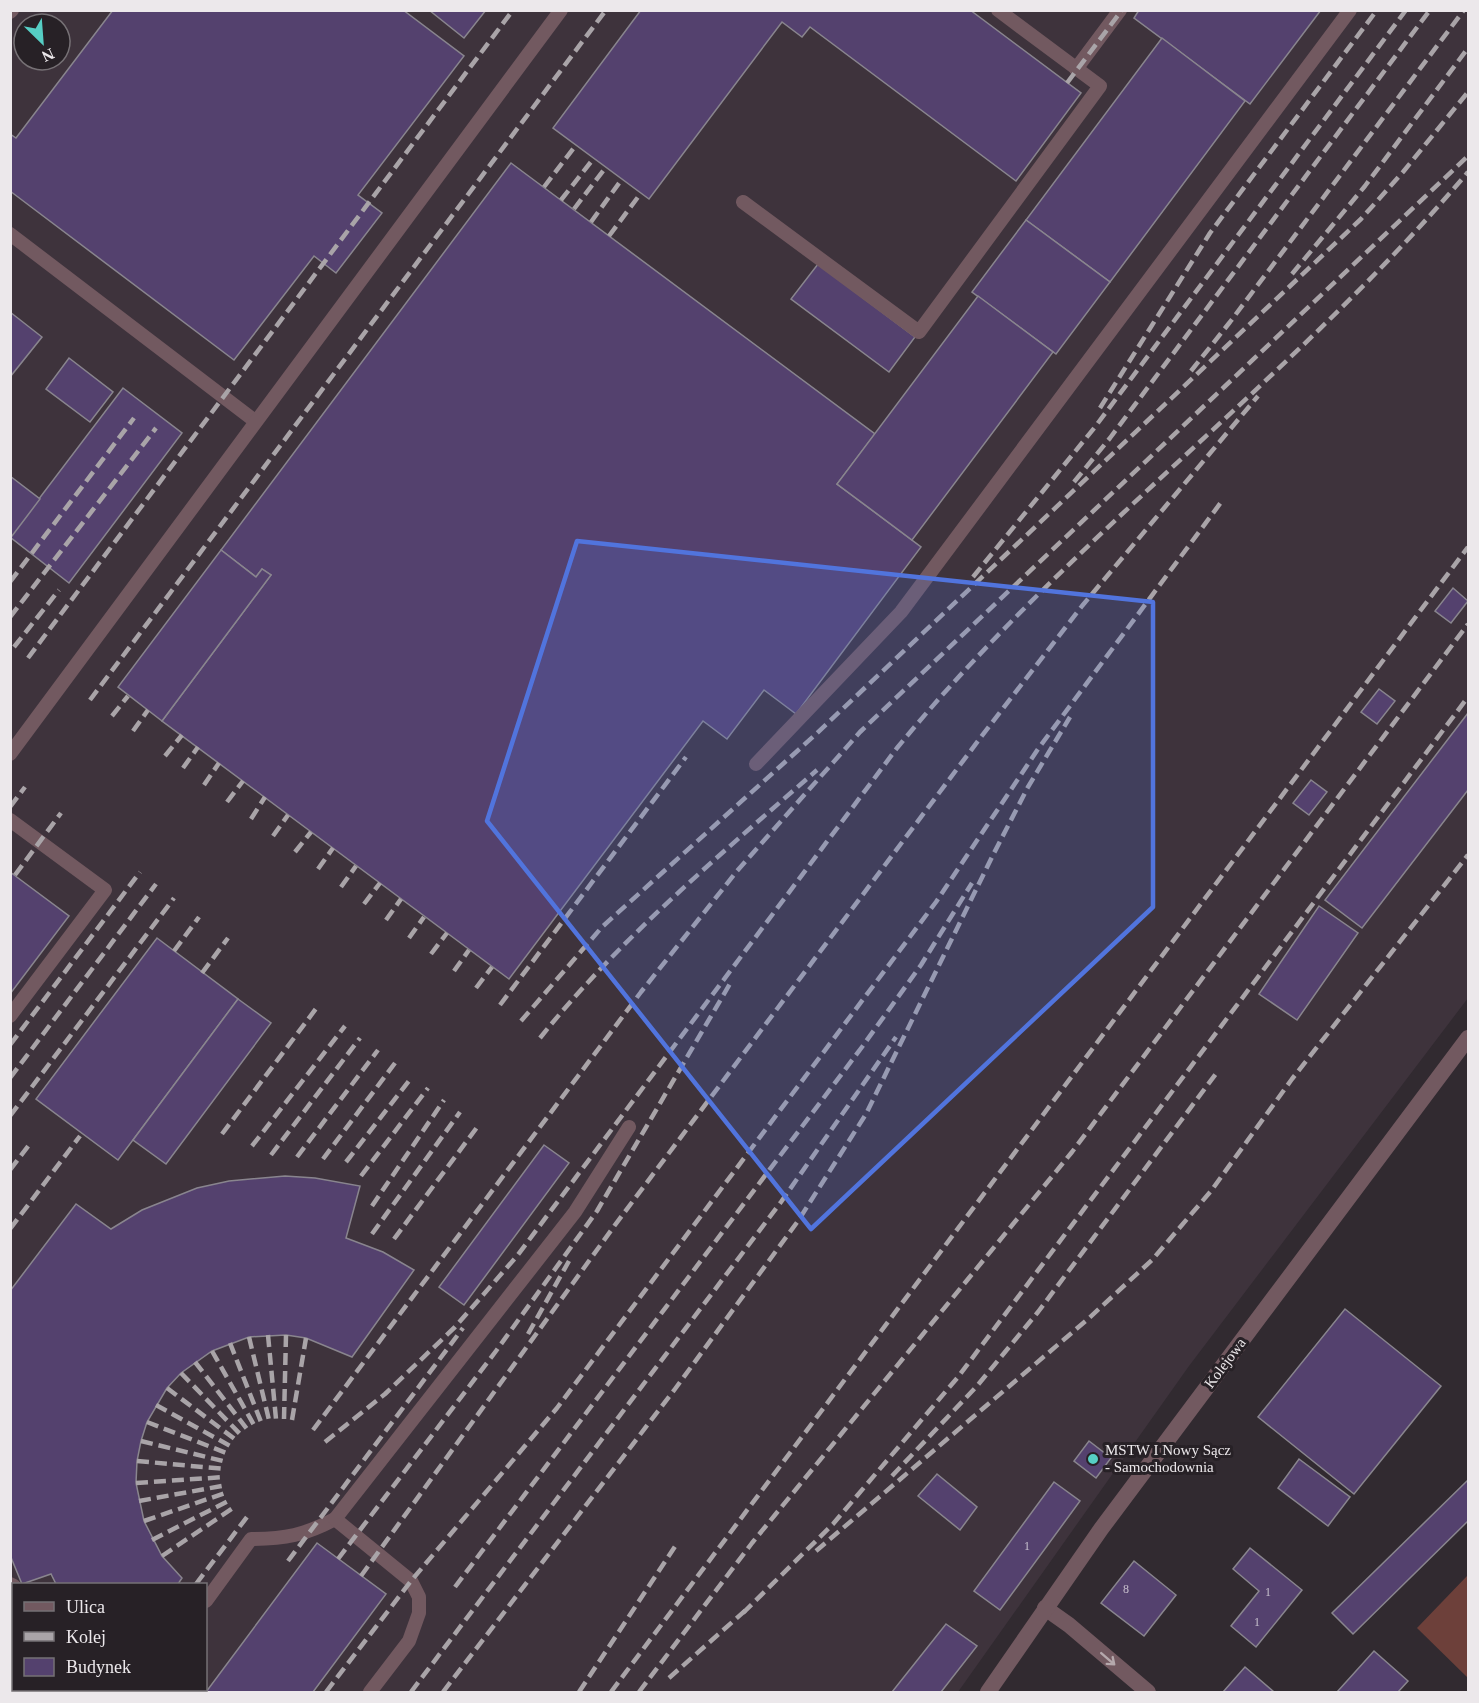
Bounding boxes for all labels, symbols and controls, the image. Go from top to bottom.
north arrow [12,12,72,72]
text: N [39,45,57,65]
street label: Kolejowa [1201,1335,1249,1391]
place label: MSTW I Nowy Sącz - Samochodownia [1105,1442,1231,1475]
marker: MSTW I Nowy Sącz - Samochodownia [1086,1452,1100,1466]
house number: 1 [1024,1539,1030,1553]
house number: 8 [1123,1582,1129,1596]
legend [12,1583,207,1691]
house number: 1 [1265,1585,1271,1599]
text: Ulica [66,1597,105,1617]
house number: 1 [1254,1615,1260,1629]
text: Kolej [66,1627,106,1647]
one-way arrow [1100,1652,1115,1666]
text: Budynek [66,1657,131,1677]

